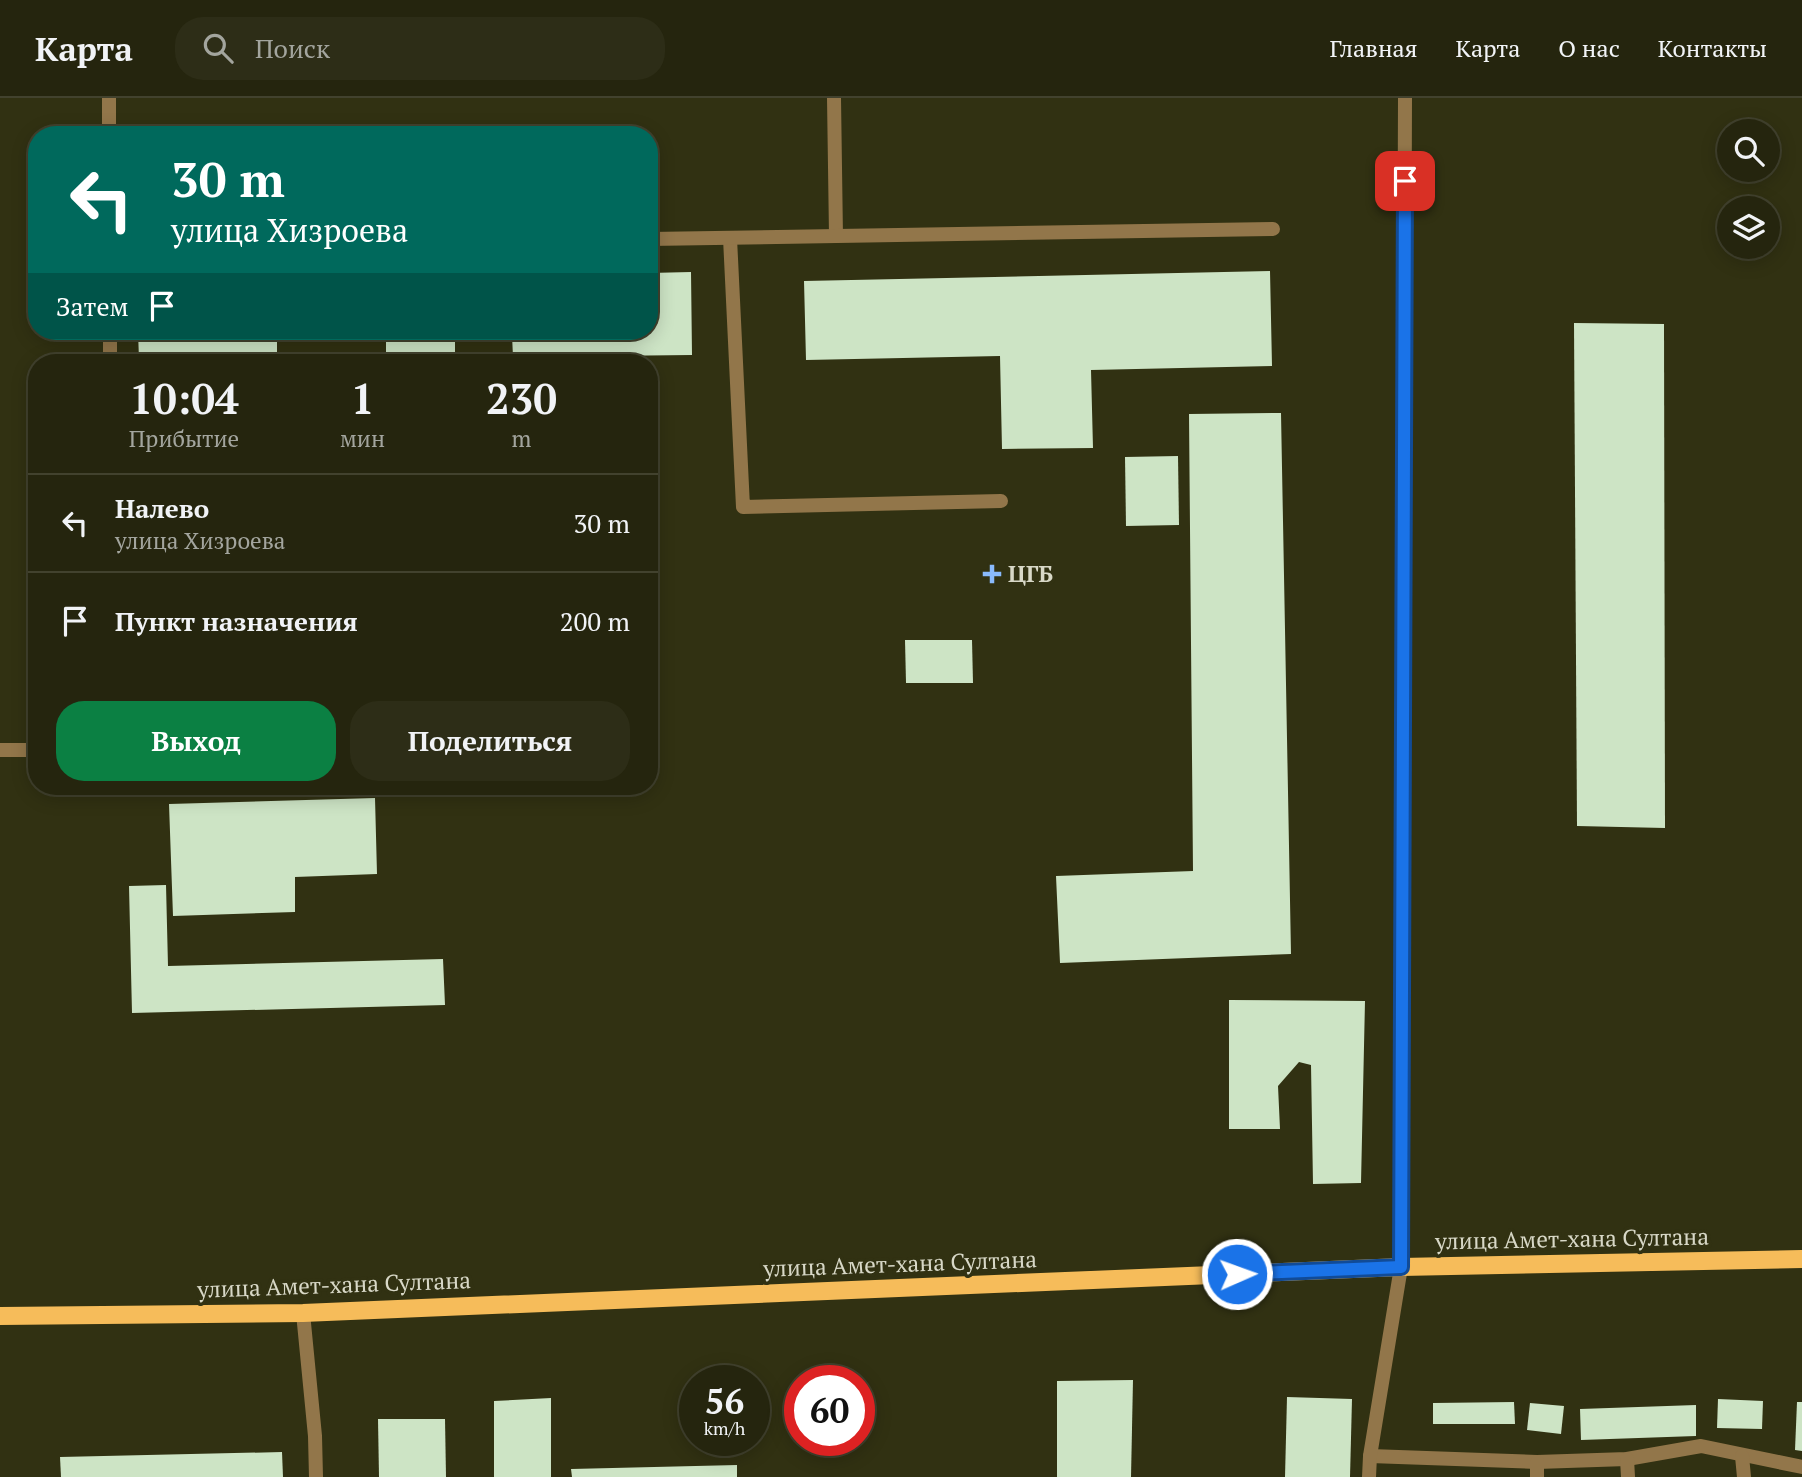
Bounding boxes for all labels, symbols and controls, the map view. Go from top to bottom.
search box [175,17,665,80]
text: Карта [35,27,133,70]
icon: search [199,29,237,67]
text: Поиск [255,31,330,65]
text: Главная [1329,32,1417,64]
text: Карта [1455,32,1520,64]
text: О нас [1558,32,1620,64]
text: Контакты [1658,32,1767,64]
map controls [1717,119,1780,259]
button: search [1717,119,1780,182]
text: 30 m [171,146,285,211]
pin [1375,151,1435,211]
icon: left [56,154,147,245]
icon: arrive [1386,162,1424,200]
button: layers [1717,196,1780,259]
text: улица Хизроева [171,209,408,251]
icon: arrive [143,287,181,325]
text: Затем [56,289,129,323]
text: 10:04 [129,370,239,426]
text: 1 [351,370,374,426]
text: 230 [486,370,557,426]
text: Прибытие [129,423,239,454]
text: мин [340,423,385,454]
text: m [512,423,531,454]
text: Налево [115,491,209,525]
icon: left [56,504,94,542]
text: 30 m [574,506,630,540]
text: улица Хизроева [115,525,285,556]
place label: ЦГБ [1008,558,1053,589]
marker: ЦГБ [982,564,1002,584]
icon: arrive [56,602,94,640]
text: Пункт назначения [115,604,358,638]
text: 200 m [560,604,630,638]
button: Выход [56,701,336,781]
button: Поделиться [350,701,630,781]
street label: улица Амет-хана Султана [1434,1221,1710,1256]
position arrow [1200,1237,1274,1311]
street label: улица Амет-хана Султана [762,1243,1038,1284]
street label: улица Амет-хана Султана [196,1264,472,1305]
speed limit sign: 60 [784,1365,875,1456]
text: 56 [705,1378,744,1424]
text: km/h [704,1416,745,1440]

